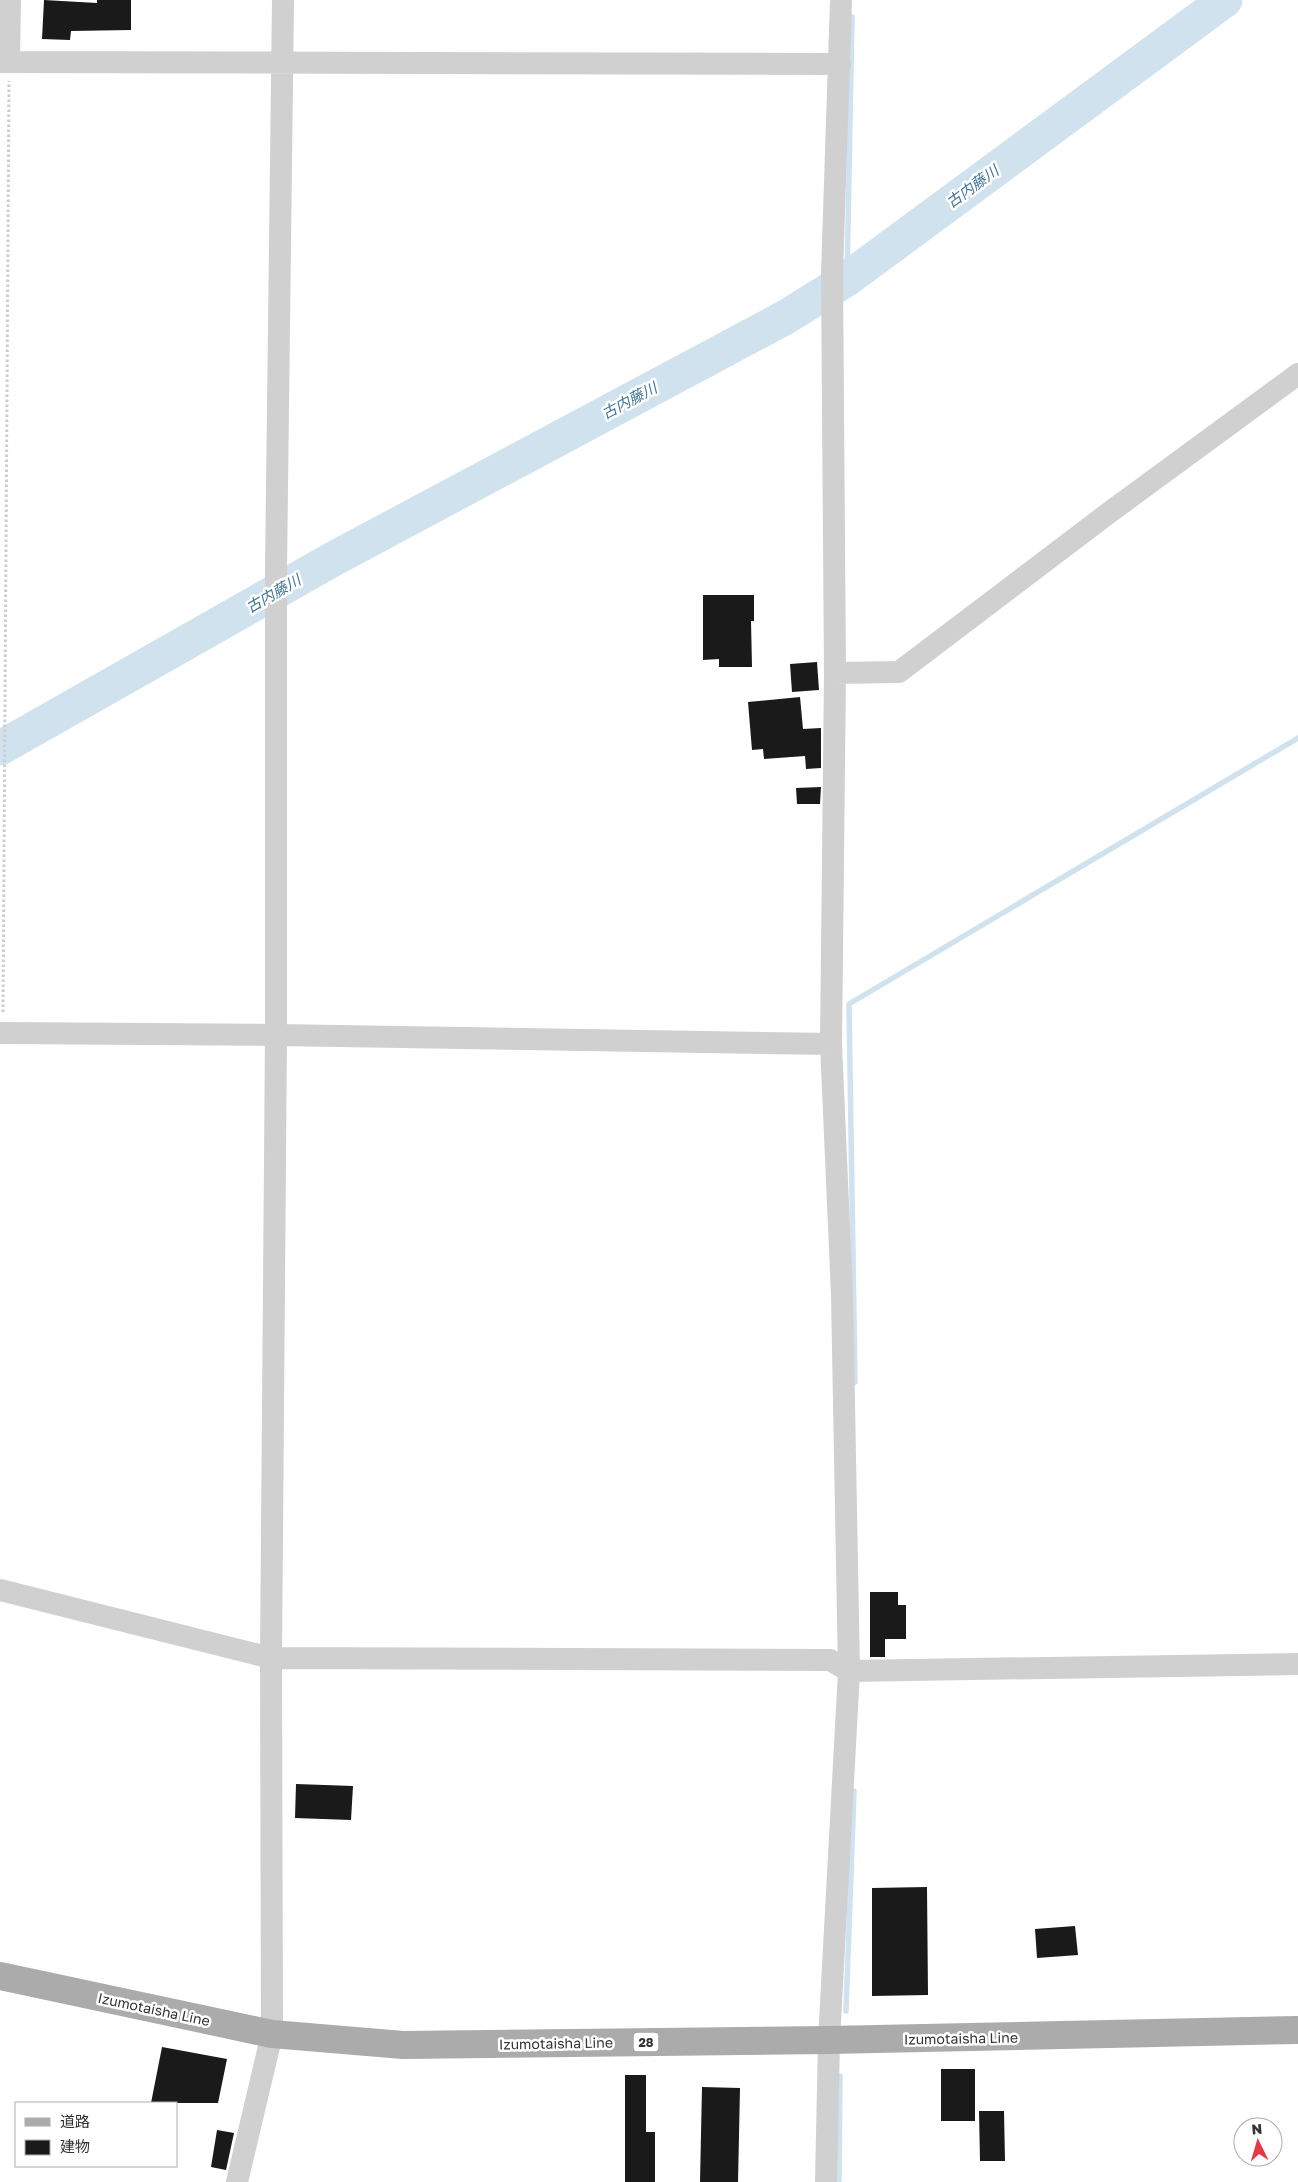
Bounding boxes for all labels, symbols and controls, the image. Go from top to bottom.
water label: 古内藤川 [942,160,1003,211]
water label: 古内藤川 [598,377,661,422]
water label: 古内藤川 [243,569,305,616]
street label: Izumotaisha Line [96,1989,212,2029]
street label: Izumotaisha Line [904,2029,1018,2047]
road number: 28 [634,2032,658,2052]
street label: Izumotaisha Line [499,2034,613,2052]
legend [15,2102,178,2167]
text: 道路 [60,2112,90,2130]
north arrow [1233,2117,1283,2167]
text: N [1251,2120,1263,2137]
text: 建物 [60,2137,90,2155]

